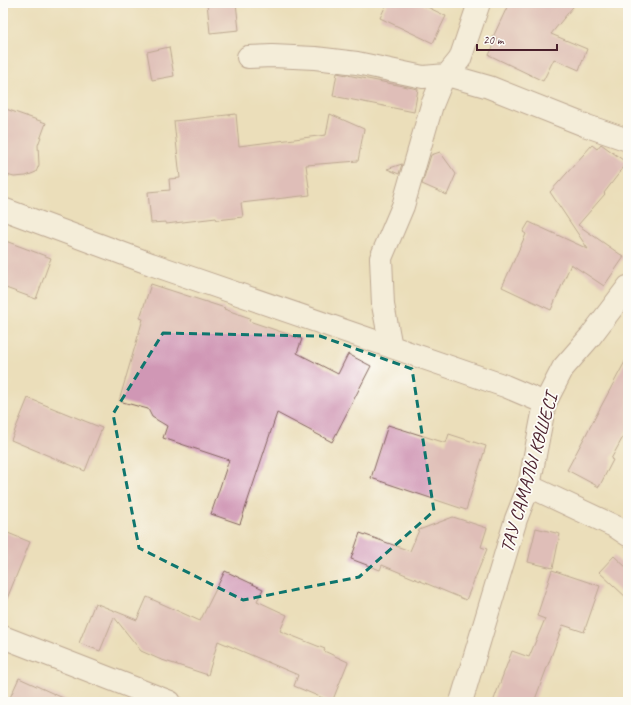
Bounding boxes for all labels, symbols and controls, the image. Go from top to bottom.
scale bar [477,26,557,52]
text: 20 m [483,32,505,48]
street label: ТАУ САМАЛЫ КӨШЕСІ [495,386,564,555]

